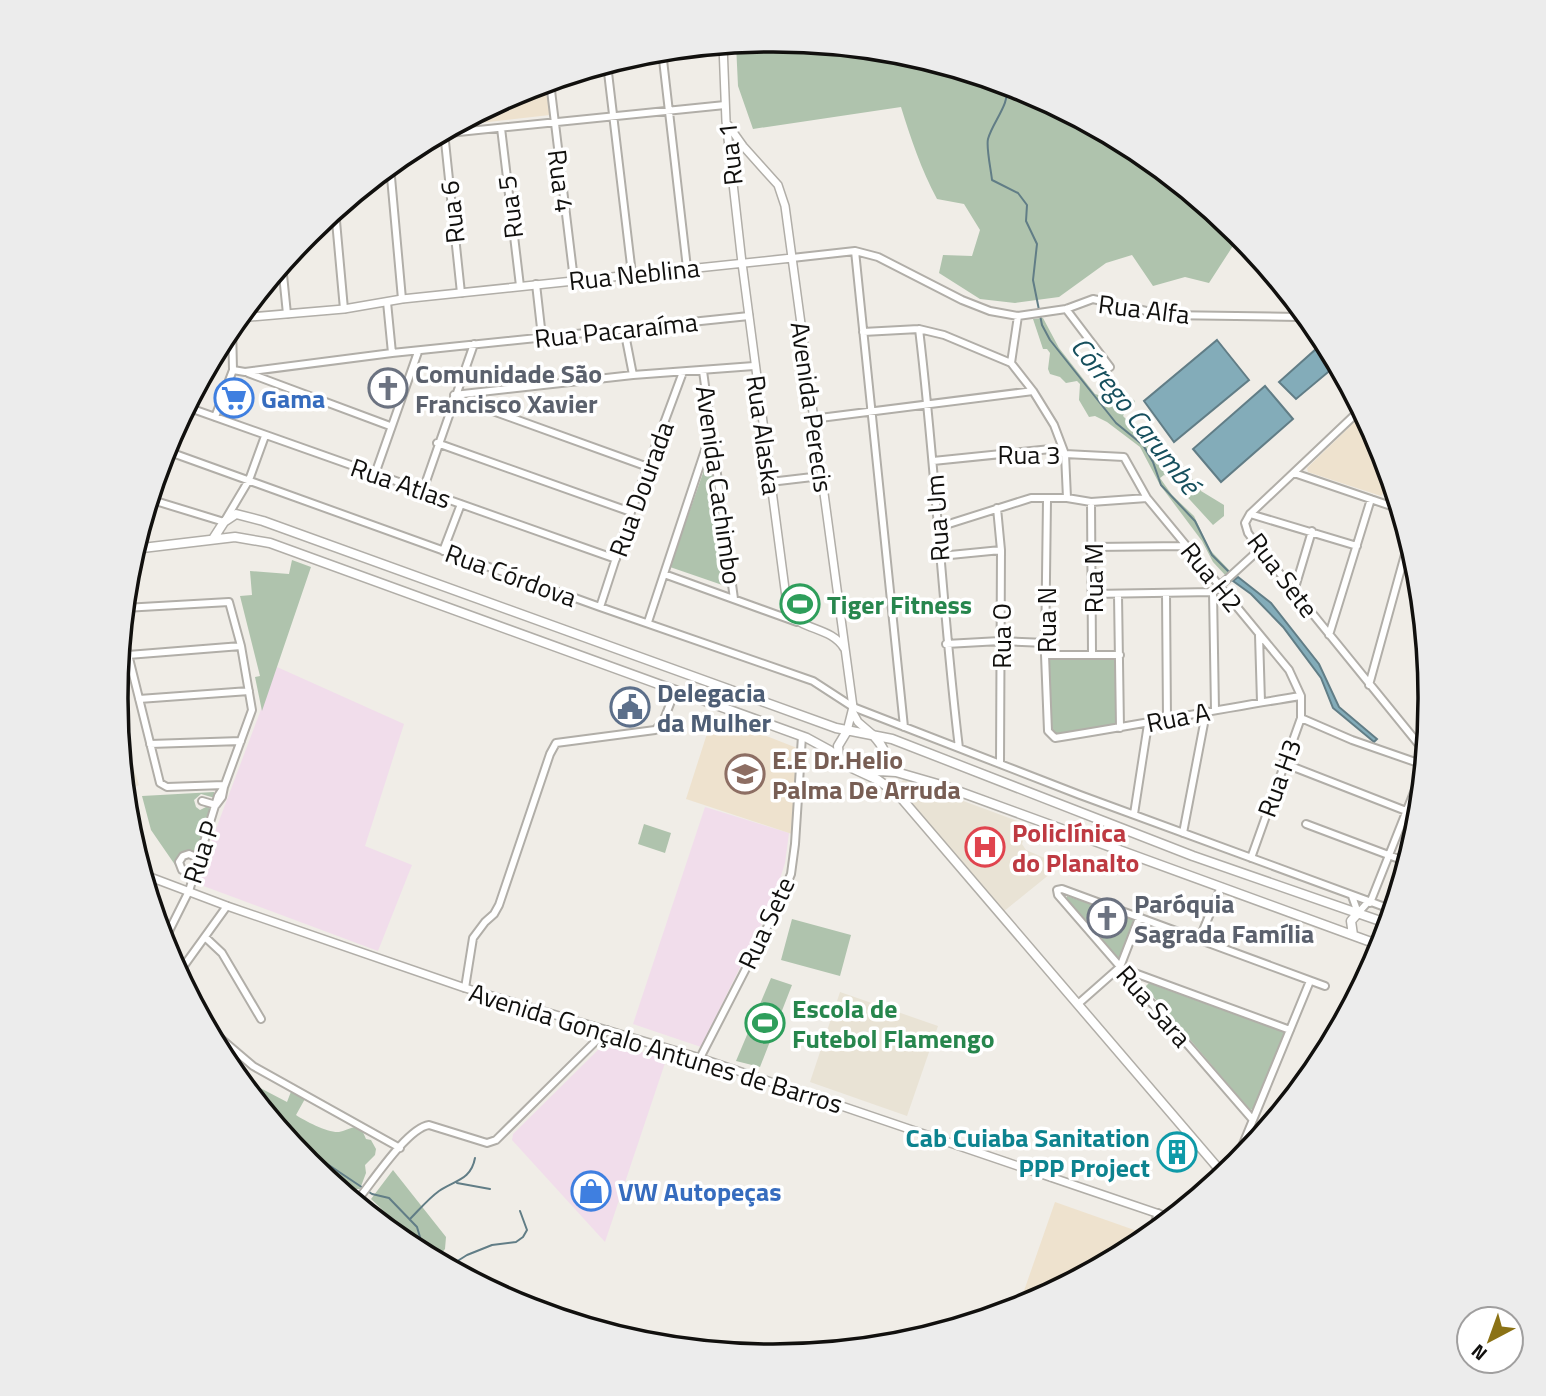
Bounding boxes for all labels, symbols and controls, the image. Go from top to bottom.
street label: Rua 1 [707,121,753,187]
street label: Rua 4 [538,147,584,215]
street label: Rua 5 [487,173,533,241]
street label: Rua 6 [429,179,475,245]
street label: Rua Neblina [567,248,701,300]
street label: Rua Alfa [1096,284,1192,334]
street label: Rua Pacaraíma [533,302,699,358]
street label: Avenida Perecis [781,319,843,495]
water label: Córrego Carumbé [1060,327,1213,505]
place label: Comunidade São Francisco Xavier [415,354,602,423]
church icon: Comunidade São Francisco Xavier [367,367,409,409]
street label: Rua Alaska [736,373,792,497]
supermarket icon: Gama [213,377,255,419]
place label: Gama [261,379,325,418]
street label: Avenida Cachimbo [686,383,752,587]
street label: Rua Dourada [598,416,684,562]
street label: Rua 3 [997,435,1061,474]
street label: Rua Atlas [346,448,456,518]
street label: Rua Um [915,473,959,563]
street label: Rua Sete [1238,524,1328,626]
street label: Rua Córdova [440,533,582,617]
street label: Rua H2 [1171,533,1253,621]
street label: Rua M [1074,543,1113,613]
sports icon: Tiger Fitness [779,583,821,625]
place label: Tiger Fitness [827,585,972,624]
street label: Rua N [1027,587,1066,653]
street label: Rua O [982,603,1021,669]
place label: Delegacia da Mulher [657,673,772,742]
public building icon: Delegacia da Mulher [609,686,651,728]
street label: Rua A [1143,692,1213,742]
street label: Rua H3 [1247,733,1311,823]
place label: E.E Dr.Helio Palma De Arruda [772,740,961,809]
school or university icon: E.E Dr.Helio Palma De Arruda [724,753,766,795]
place label: Policlínica do Planalto [1012,813,1139,882]
street label: Rua P [173,816,229,888]
hospital icon: Policlínica do Planalto [964,826,1006,868]
street label: Rua Sete [728,870,804,976]
place label: Paróquia Sagrada Família [1134,884,1314,953]
church icon: Paróquia Sagrada Família [1086,897,1128,939]
street label: Rua Sara [1107,956,1201,1056]
street label: Avenida Gonçalo Antunes de Barros [465,973,847,1123]
place label: Escola de Futebol Flamengo [792,989,995,1058]
sports icon: Escola de Futebol Flamengo [744,1002,786,1044]
place label: Cab Cuiaba Sanitation PPP Project [906,1118,1150,1187]
building icon: Cab Cuiaba Sanitation PPP Project [1156,1131,1198,1173]
shop icon: VW Autopeças [570,1170,612,1212]
place label: VW Autopeças [618,1172,781,1211]
north arrow [1455,1305,1525,1375]
text: N [1464,1338,1493,1368]

